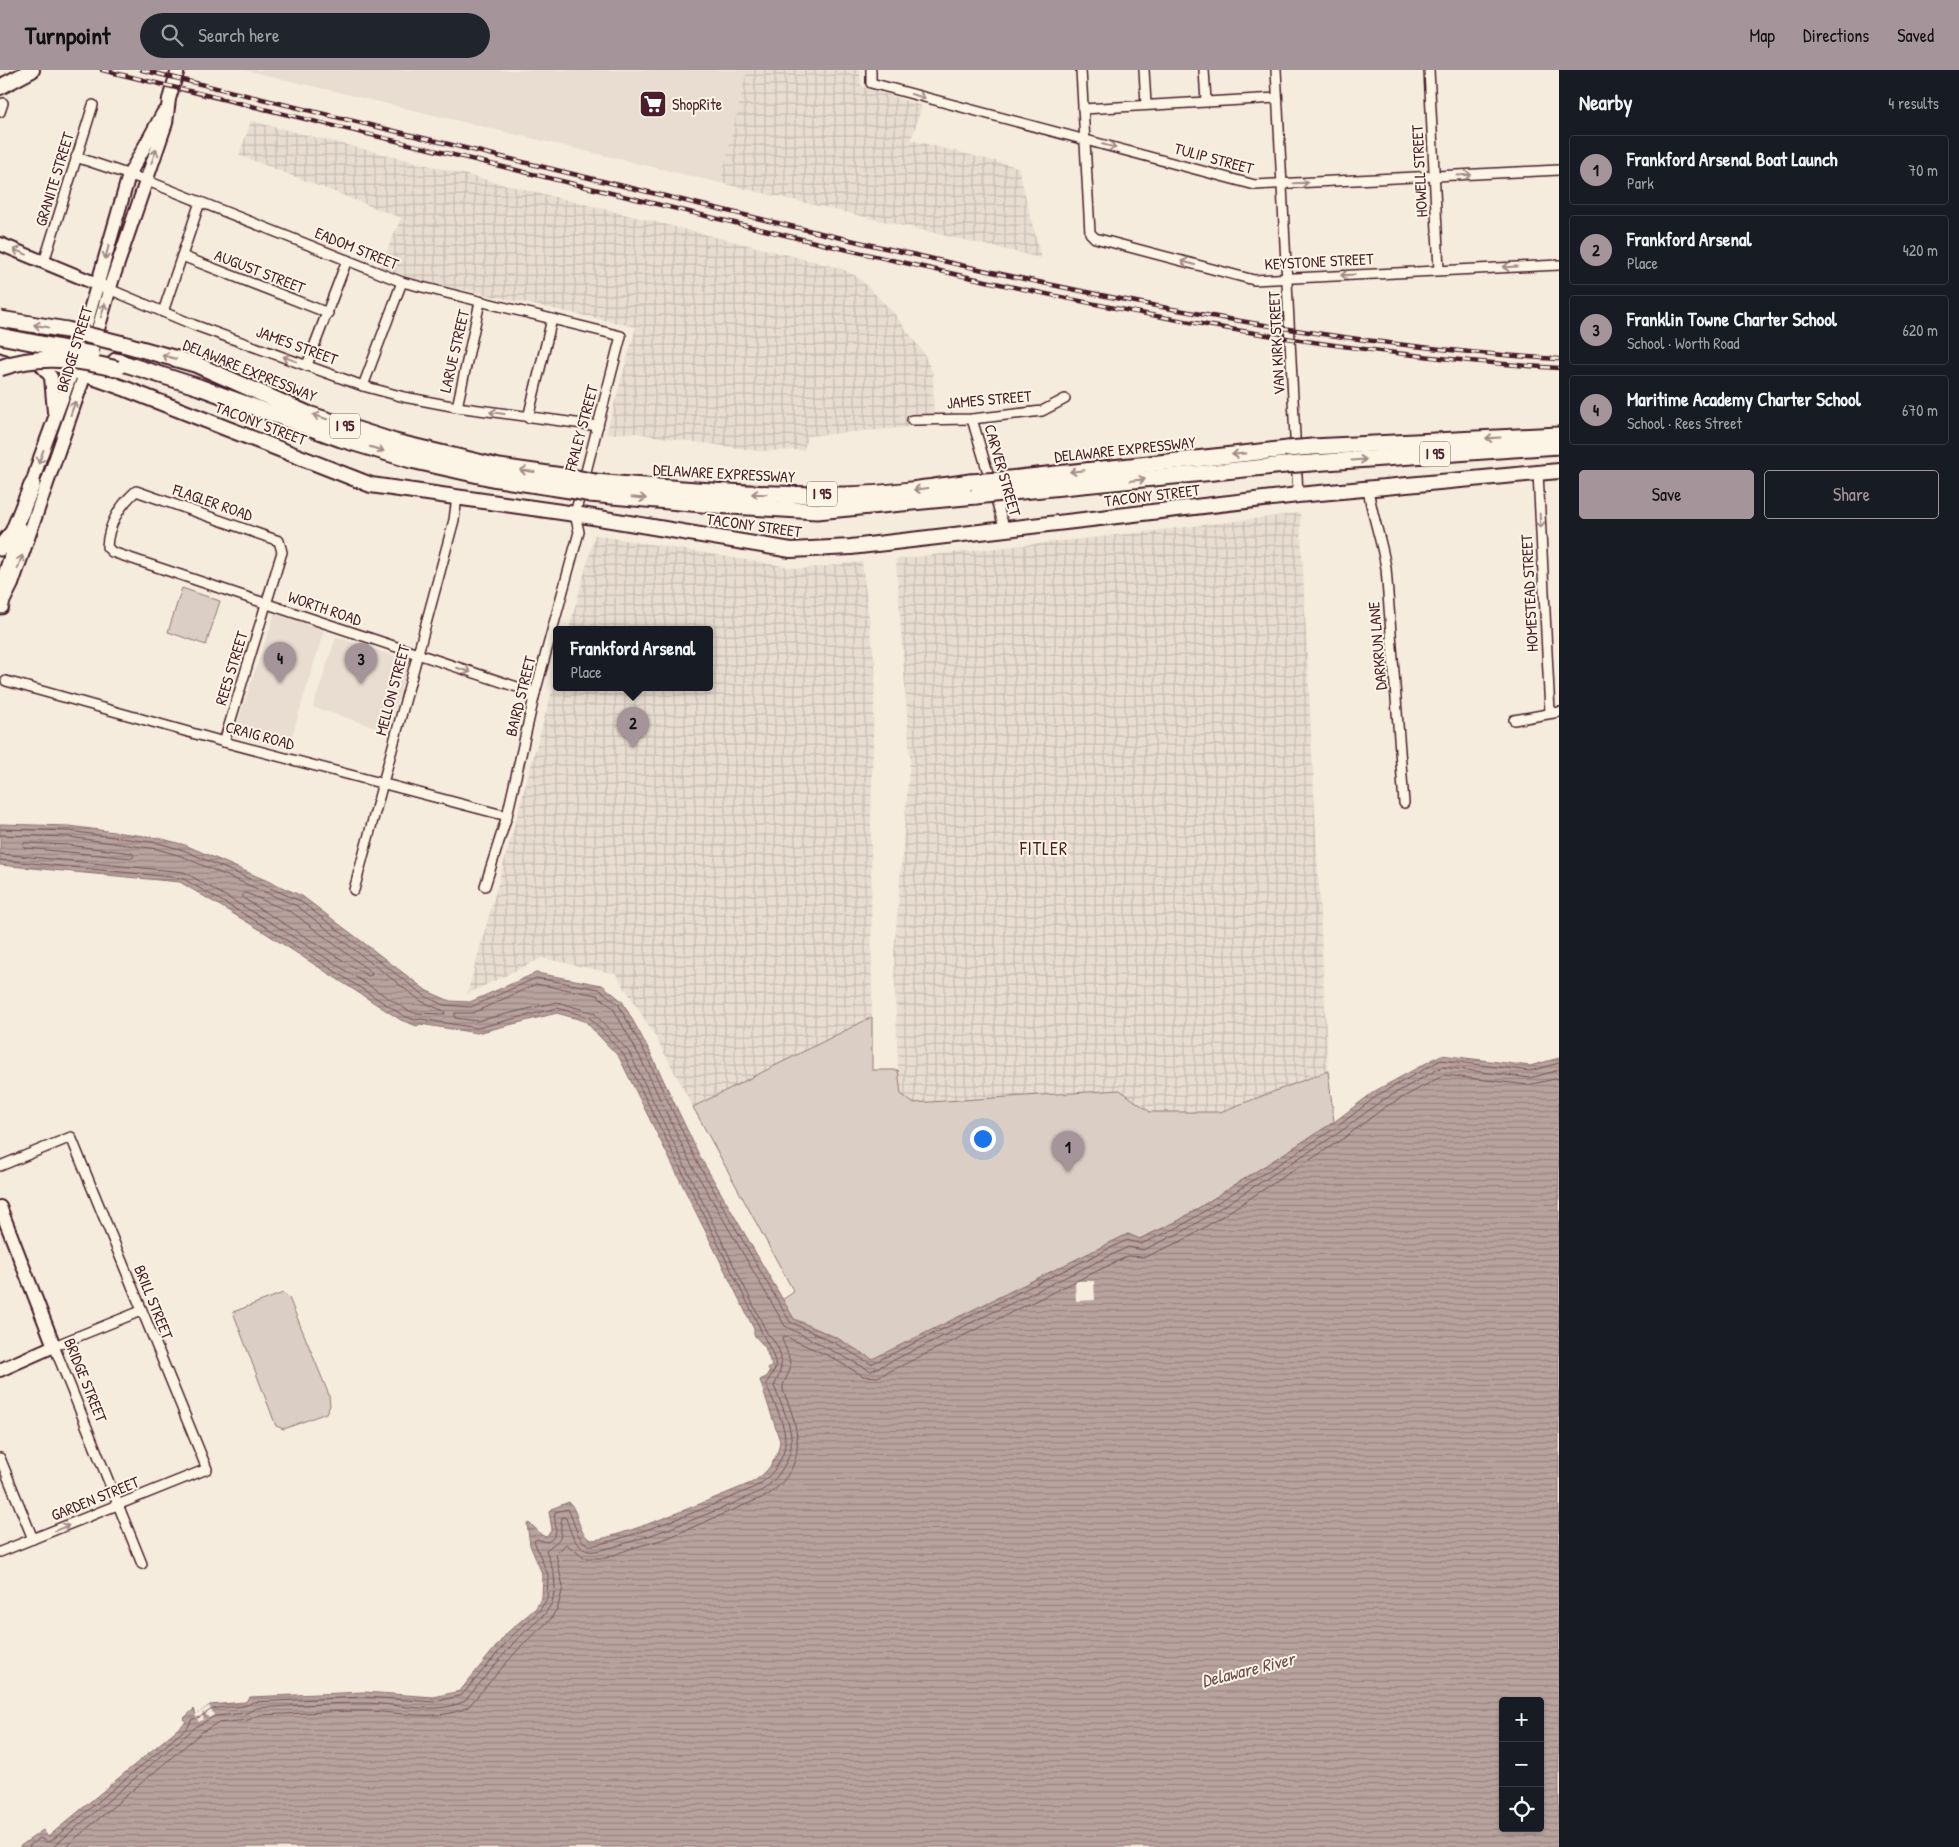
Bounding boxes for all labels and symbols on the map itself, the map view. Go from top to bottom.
supermarket icon: ShopRite [638,89,668,119]
one-way arrow [910,91,926,101]
place label: ShopRite [672,93,723,115]
street label: HOWELL STREET [1406,124,1432,218]
street label: GRANITE STREET [29,129,79,229]
street label: TULIP STREET [1172,137,1257,179]
one-way arrow [1101,141,1117,151]
one-way arrow [150,148,159,164]
one-way arrow [1455,171,1471,180]
one-way arrow [1293,178,1309,188]
street label: EADOM STREET [312,221,403,275]
one-way arrow [101,243,111,259]
street label: AUGUST STREET [212,244,309,299]
one-way arrow [13,247,28,256]
street label: KEYSTONE STREET [1264,247,1375,275]
one-way arrow [1180,257,1196,267]
one-way arrow [1503,262,1519,272]
one-way arrow [1340,271,1356,280]
street label: VAN KIRK STREET [1262,290,1290,396]
one-way arrow [99,302,109,318]
street label: BRIDGE STREET [50,303,98,395]
street label: LARUE STREET [434,307,474,395]
one-way arrow [33,320,49,330]
street label: JAMES STREET [253,320,341,370]
street label: DELAWARE EXPRESSWAY [180,333,320,407]
one-way arrow [162,351,178,361]
one-way arrow [283,354,298,363]
street label: FRALEY STREET [559,382,603,475]
street label: JAMES STREET [946,384,1033,414]
street label: TACONY STREET [212,396,310,451]
one-way arrow [69,401,78,416]
one-way arrow [489,408,505,418]
one-way arrow [312,412,328,422]
road number: I 95 [330,414,360,438]
street label: CARVER STREET [979,422,1027,519]
street label: DELAWARE EXPRESSWAY [1053,431,1197,467]
one-way arrow [1485,433,1502,443]
road number: I 95 [1420,442,1450,466]
one-way arrow [369,445,385,455]
one-way arrow [35,448,45,464]
one-way arrow [1231,449,1247,459]
one-way arrow [1351,455,1367,464]
street label: DELAWARE EXPRESSWAY [652,458,796,488]
one-way arrow [520,466,536,476]
one-way arrow [1070,466,1086,476]
one-way arrow [1130,475,1146,485]
street label: FLAGLER ROAD [169,478,256,526]
street label: TACONY STREET [1103,478,1201,512]
road number: I 95 [807,482,837,506]
one-way arrow [914,484,930,494]
one-way arrow [751,489,767,498]
one-way arrow [631,494,647,503]
street label: TACONY STREET [705,507,804,543]
one-way arrow [1536,513,1545,529]
street label: HOMESTEAD STREET [1515,533,1543,652]
one-way arrow [16,554,25,570]
street label: WORTH ROAD [285,585,365,631]
street label: DARKRUN LANE [1362,601,1392,691]
street label: REES STREET [209,628,253,708]
pin: 4 [264,642,296,683]
street label: MELLON STREET [369,642,415,738]
pin: 3 [345,643,377,684]
street label: BAIRD STREET [499,653,541,738]
one-way arrow [455,666,471,675]
pin: 2 [617,707,649,748]
street label: CRAIG ROAD [223,715,297,755]
district label: FITLER [1019,836,1068,861]
your location [970,1126,996,1152]
pin: 1 [1052,1131,1084,1172]
street label: BRILL STREET [129,1262,179,1343]
street label: BRIDGE STREET [59,1335,113,1426]
street label: GARDEN STREET [48,1470,143,1526]
one-way arrow [54,1523,69,1532]
water label: Delaware River [1199,1645,1299,1693]

